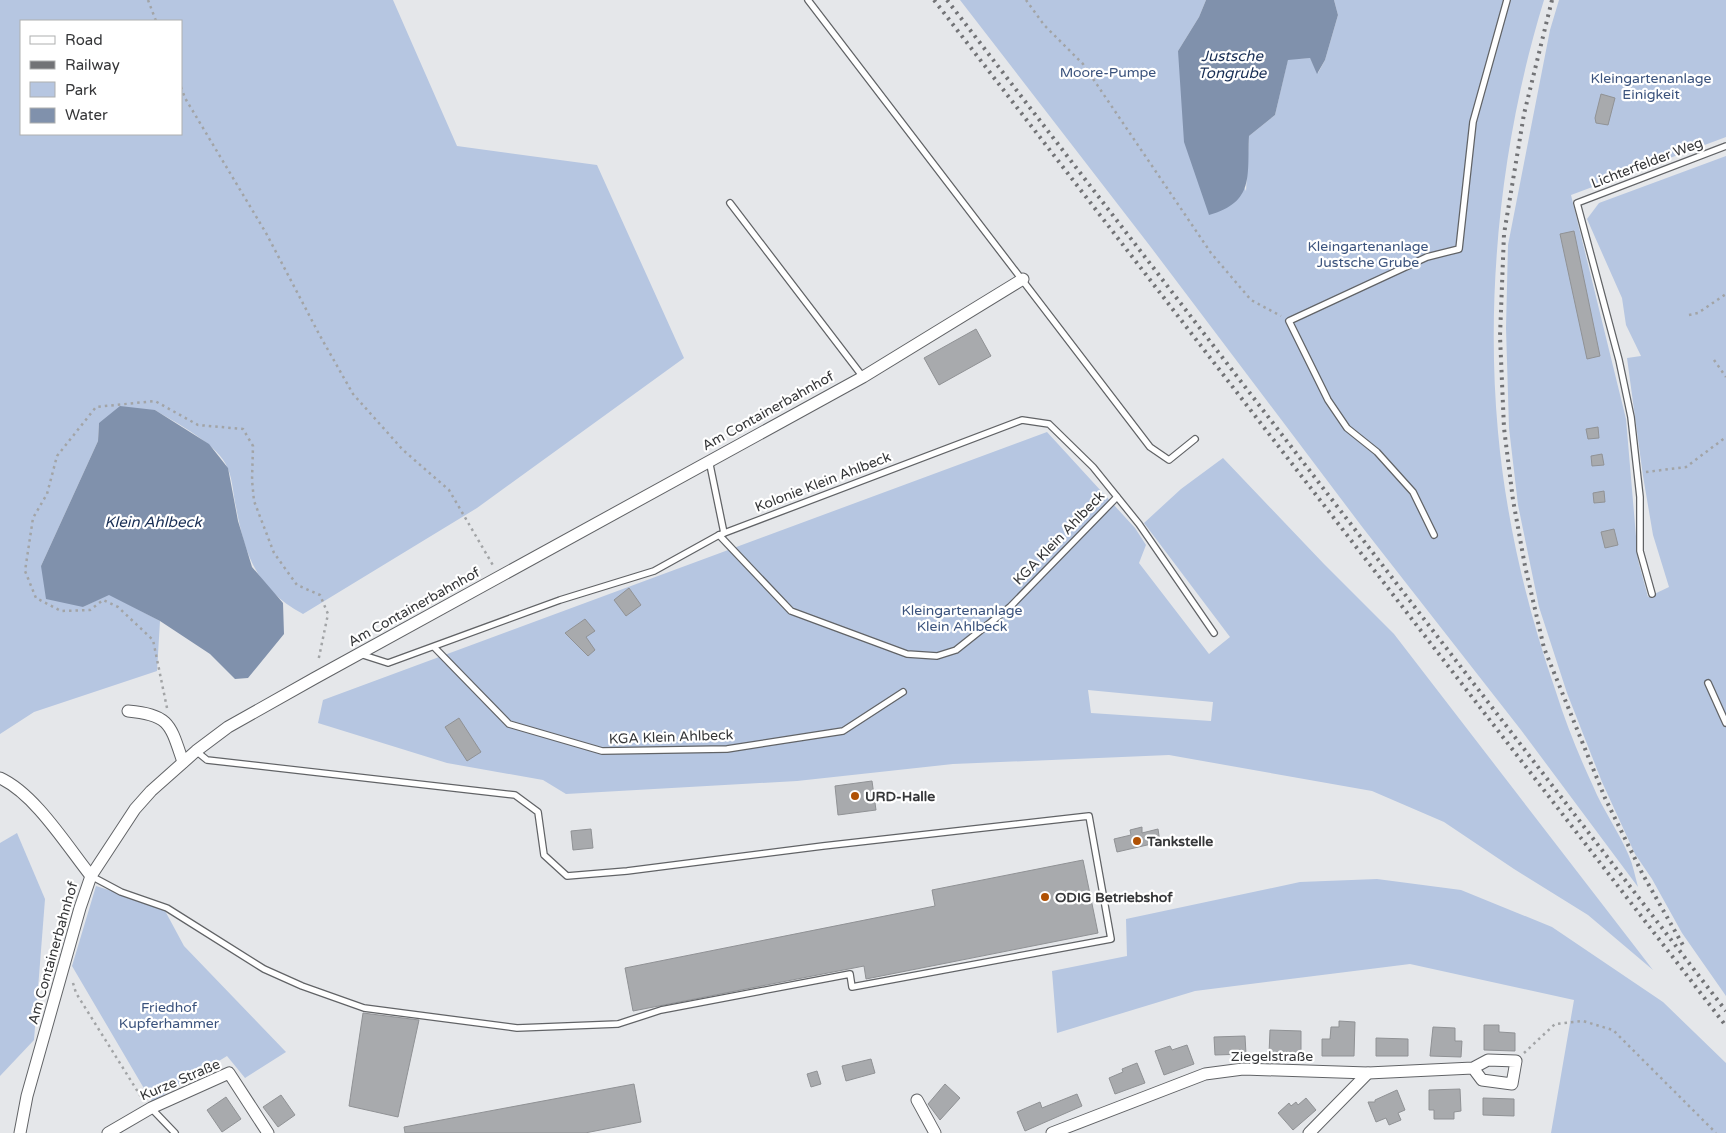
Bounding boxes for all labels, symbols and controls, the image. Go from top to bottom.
legend [20,20,182,135]
text: Road [65,31,103,49]
water label: Justsche Tongrube [1198,47,1268,82]
text: Railway [65,56,120,74]
park label: Moore-Pumpe [1060,64,1156,81]
park label: Kleingartenanlage Einigkeit [1590,70,1712,103]
text: Park [65,81,97,99]
text: Water [65,106,108,124]
street label: Lichterfelder Weg [1589,134,1705,192]
park label: Kleingartenanlage Justsche Grube [1307,238,1429,271]
street label: Am Containerbahnhof [699,367,837,454]
street label: Kolonie Klein Ahlbeck [753,448,894,516]
street label: KGA Klein Ahlbeck [1010,487,1109,589]
water label: Klein Ahlbeck [104,513,203,531]
street label: Am Containerbahnhof [345,563,483,650]
park label: Kleingartenanlage Klein Ahlbeck [901,602,1023,635]
street label: KGA Klein Ahlbeck [609,726,734,748]
place label: URD-Halle [865,788,935,805]
marker: URD-Halle [849,790,861,802]
place label: Tankstelle [1146,833,1213,850]
marker: Tankstelle [1131,835,1143,847]
street label: Am Containerbahnhof [24,879,82,1026]
place label: ODIG Betriebshof [1055,889,1173,906]
marker: ODIG Betriebshof [1039,891,1051,903]
park label: Friedhof Kupferhammer [119,999,220,1032]
street label: Ziegelstraße [1231,1048,1313,1065]
street label: Kurze Straße [137,1056,223,1104]

